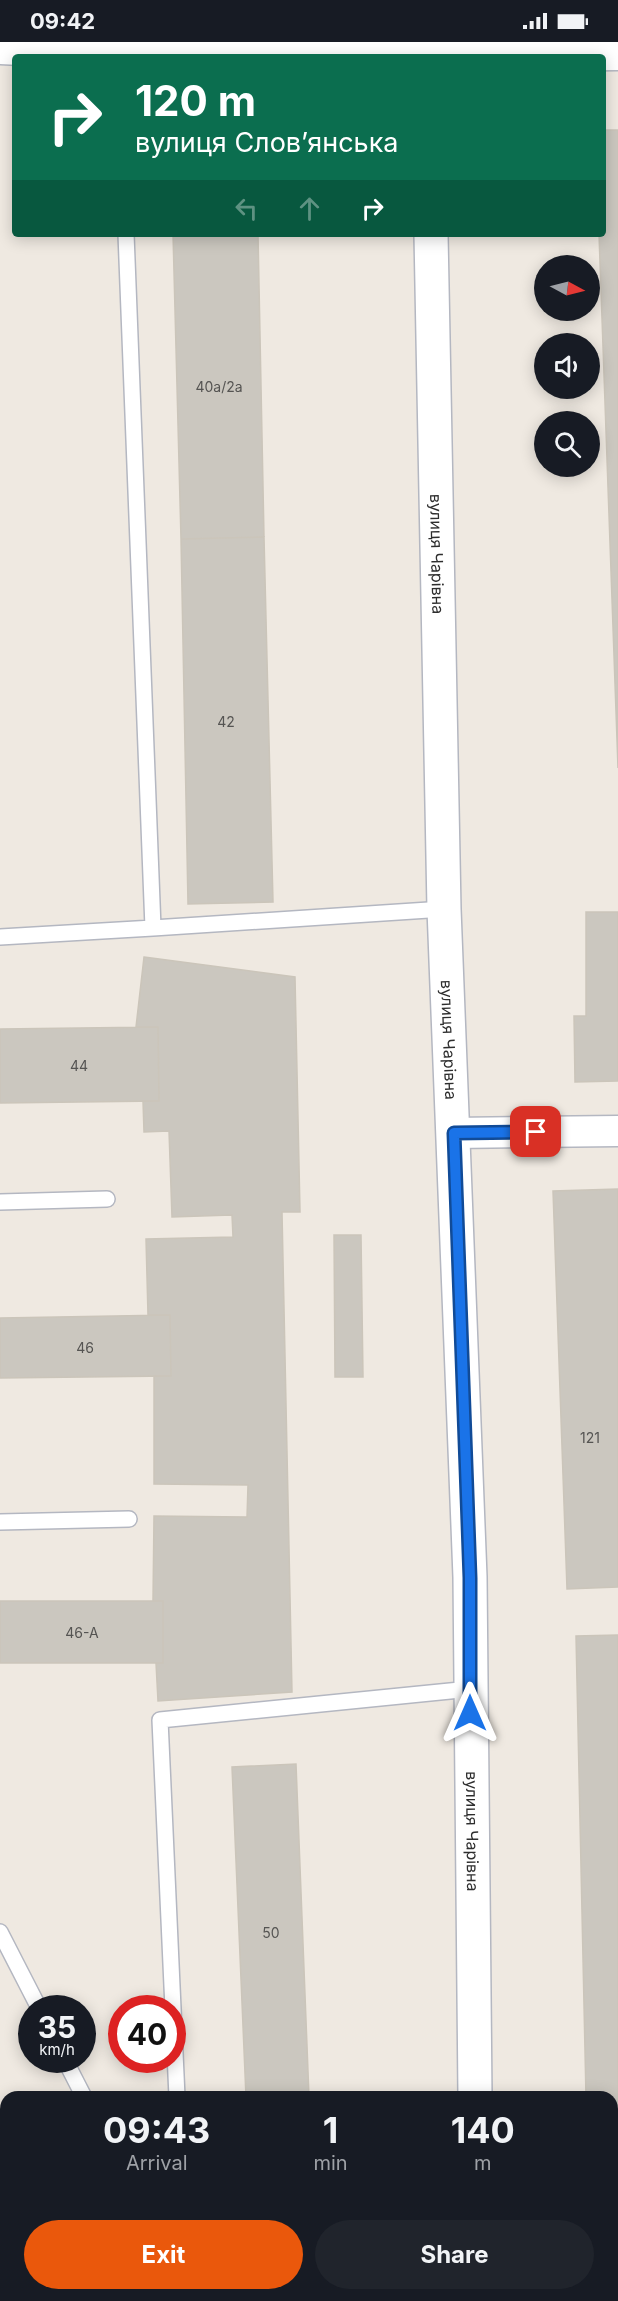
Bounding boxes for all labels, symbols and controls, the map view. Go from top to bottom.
text: 09:42 [30,8,95,34]
text: 120 m [135,75,256,126]
icon: right [36,78,114,156]
text: вулиця Слов’янська [135,126,398,159]
icon: left [230,192,263,225]
icon: ahead [293,192,326,225]
icon: right [356,192,389,225]
north arrow [534,255,600,321]
map controls [534,255,600,477]
button: sound [534,333,600,399]
house number: 40а/2а [195,378,243,395]
button: search [534,411,600,477]
street label: вулиця Чарівна [426,494,448,614]
house number: 42 [217,713,235,730]
street label: вулиця Чарівна [437,979,461,1100]
house number: 44 [70,1057,88,1074]
pin [510,1106,561,1157]
icon: arrive [519,1115,552,1148]
house number: 46 [76,1339,94,1356]
house number: 121 [580,1429,600,1446]
house number: 46-А [65,1624,99,1641]
position arrow [438,1681,502,1745]
street label: вулиця Чарівна [462,1771,483,1892]
house number: 50 [262,1924,280,1941]
speed limit sign: 40 [108,1995,186,2073]
text: 35 [38,2009,76,2045]
text: km/h [39,2040,75,2059]
text: 09:43 [103,2108,210,2152]
text: 1 [323,2108,338,2152]
text: 140 [451,2108,515,2152]
text: Arrival [126,2151,188,2175]
text: min [313,2151,348,2175]
text: m [474,2151,492,2175]
button: Exit [24,2220,303,2289]
button: Share [315,2220,594,2289]

